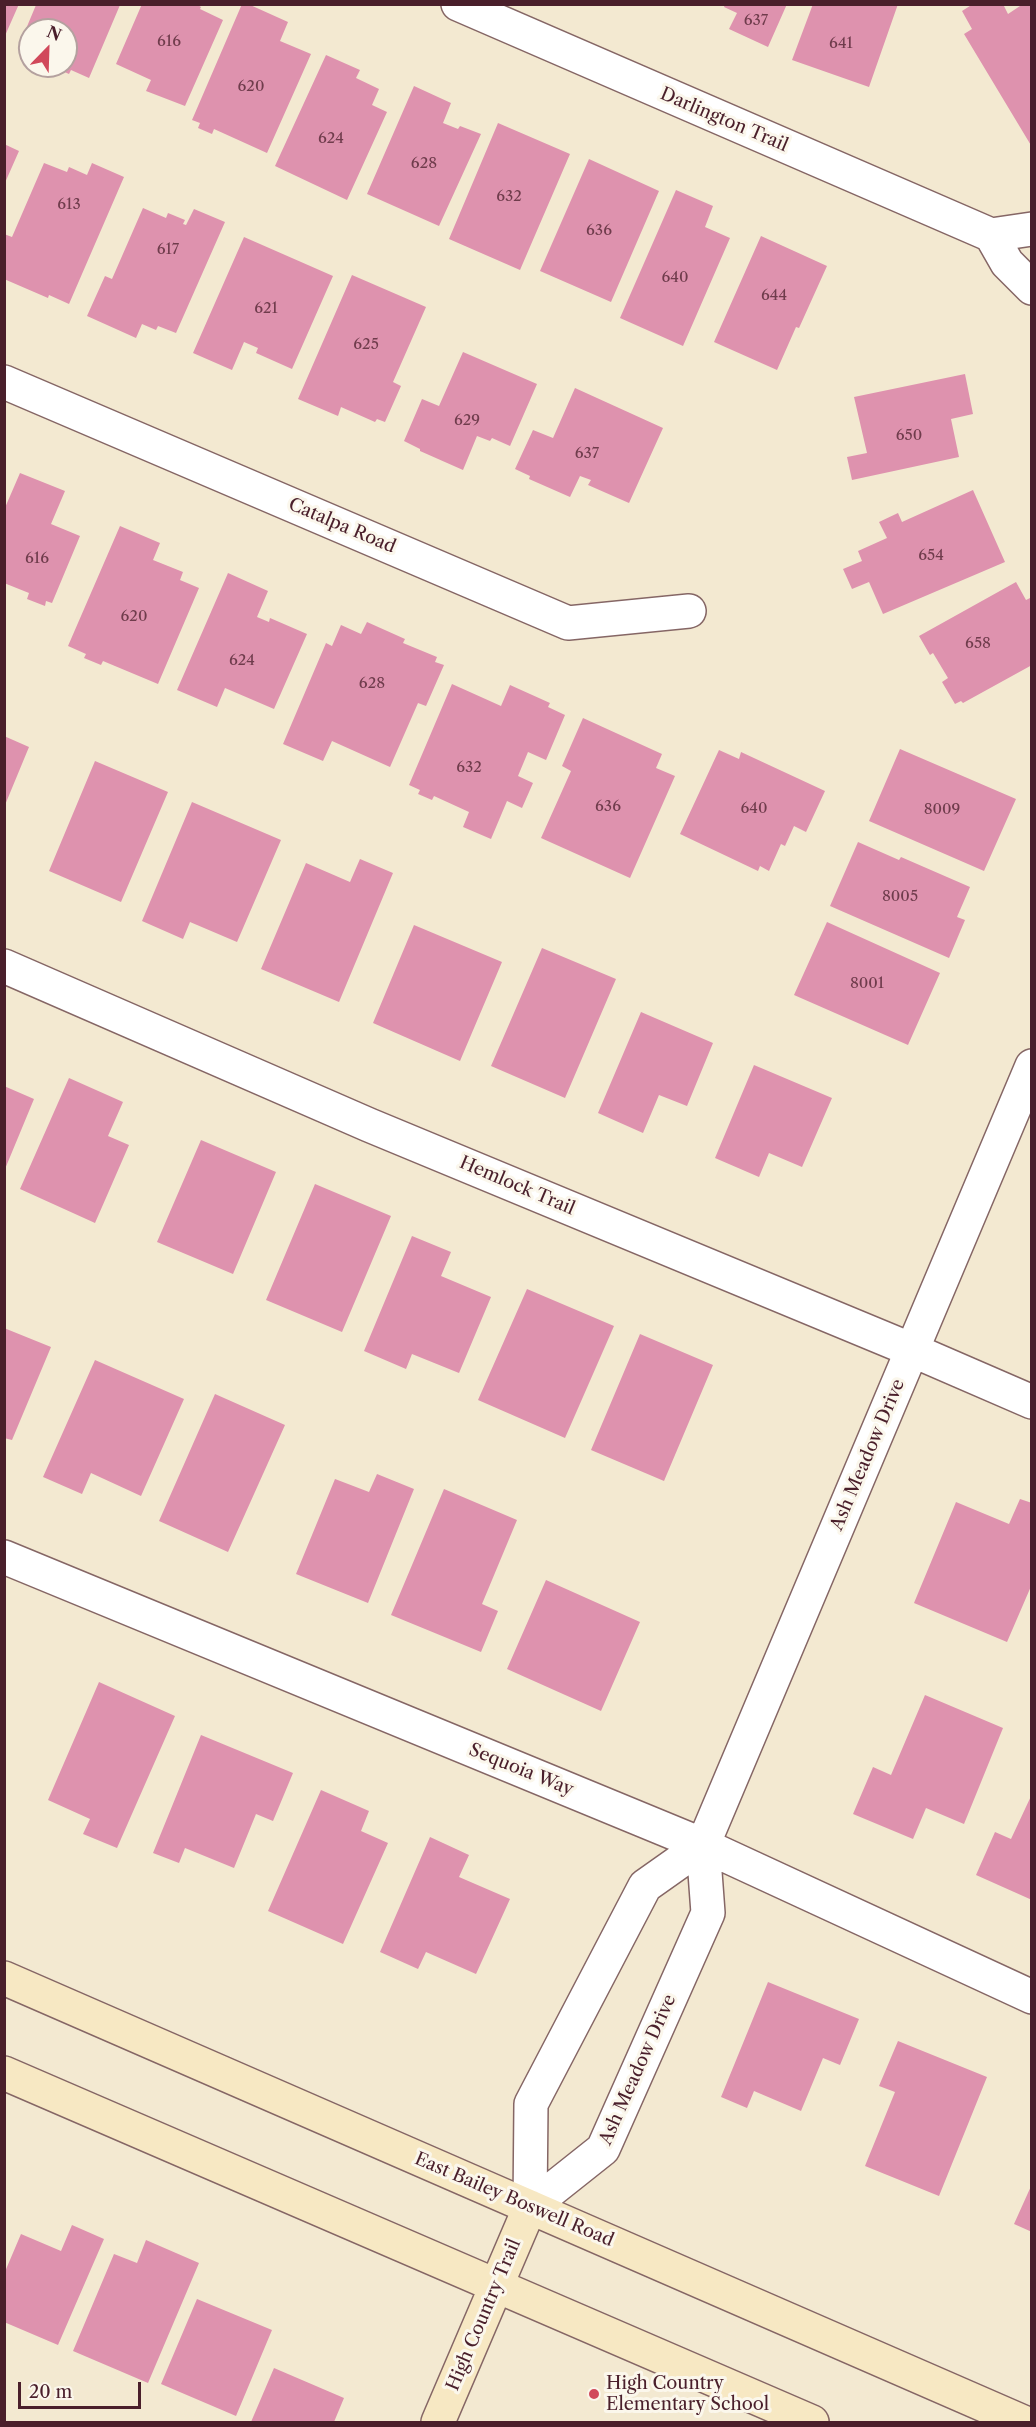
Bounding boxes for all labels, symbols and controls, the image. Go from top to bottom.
house number: 637 [744,12,768,30]
north arrow [18,18,78,78]
text: N [44,21,65,45]
house number: 616 [157,33,181,51]
house number: 641 [829,35,853,53]
house number: 620 [238,78,264,96]
street label: Darlington Trail [657,83,791,157]
house number: 624 [318,130,344,148]
house number: 628 [411,155,437,173]
house number: 632 [496,188,522,206]
house number: 613 [57,196,81,214]
house number: 636 [586,222,612,240]
house number: 617 [157,241,179,259]
house number: 640 [662,269,688,287]
house number: 644 [761,287,787,305]
house number: 621 [254,300,278,318]
house number: 625 [353,336,379,354]
house number: 629 [454,412,480,430]
house number: 650 [896,427,922,445]
house number: 637 [575,445,599,463]
street label: Catalpa Road [285,494,399,558]
house number: 654 [918,547,944,565]
house number: 616 [25,550,49,568]
house number: 620 [121,608,147,626]
house number: 658 [965,635,991,653]
house number: 624 [229,652,255,670]
house number: 628 [359,675,385,693]
house number: 632 [456,759,482,777]
house number: 636 [595,798,621,816]
house number: 640 [741,800,767,818]
house number: 8009 [924,801,960,819]
house number: 8005 [882,888,918,906]
house number: 8001 [850,975,884,993]
street label: Hemlock Trail [456,1152,578,1220]
street label: Ash Meadow Drive [826,1376,910,1534]
street label: Sequoia Way [466,1739,576,1801]
street label: Ash Meadow Drive [595,1991,681,2149]
street label: East Bailey Boswell Road [411,2148,617,2252]
street label: High Country Trail [442,2236,526,2394]
scale bar [21,2370,144,2408]
place label: High Country Elementary School [606,2373,769,2416]
text: 20 m [29,2381,72,2403]
marker: High Country Elementary School [587,2387,601,2401]

